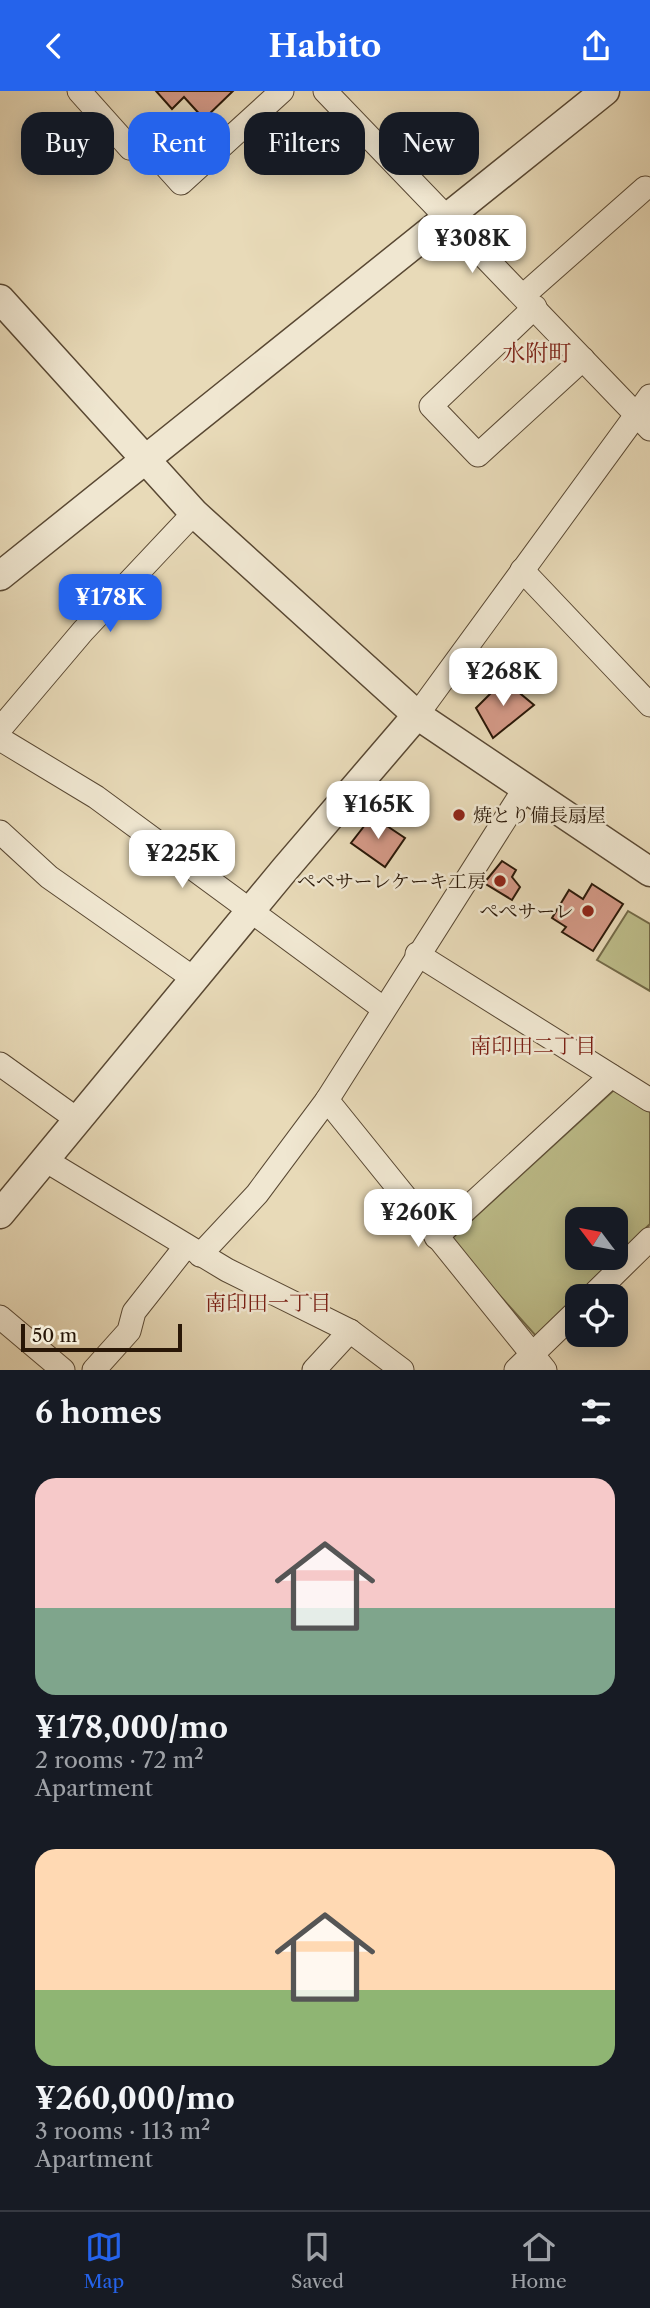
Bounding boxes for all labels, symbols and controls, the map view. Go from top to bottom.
text: Habito [269,26,381,65]
icon: back [35,27,73,65]
icon: share [577,27,615,65]
chip: Buy [21,112,114,175]
chip: Rent [128,112,230,175]
chip: Filters [244,112,365,175]
chip: New [379,112,479,175]
pin: ¥308K [423,215,521,275]
text: ¥308K [434,224,510,252]
district label: 水附町 [503,339,572,367]
pin: ¥178K [61,575,159,634]
text: ¥178K [75,583,145,611]
pin: ¥268K [454,649,552,708]
text: ¥268K [465,657,541,685]
pin: ¥165K [329,781,427,841]
text: ¥165K [343,790,413,818]
place label: 焼とり備長扇屋 [473,804,606,827]
marker: 焼とり備長扇屋 [451,807,467,823]
pin: ¥225K [133,831,231,890]
text: ¥225K [145,839,219,867]
place label: ペペサーレケーキ工房 [297,870,486,893]
marker: ペペサーレケーキ工房 [492,873,508,889]
place label: ぺぺサーレ [479,900,574,923]
marker: ぺぺサーレ [580,903,596,919]
district label: 南印田二丁目 [470,1033,596,1058]
pin: ¥260K [369,1189,467,1249]
text: ¥260K [380,1198,456,1226]
north arrow [565,1207,628,1271]
map controls [565,1207,628,1347]
button: locate [565,1284,628,1347]
district label: 南印田一丁目 [205,1290,331,1315]
scale bar [21,1321,182,1353]
text: 50 m [32,1324,77,1347]
icon: filters [577,1393,615,1431]
text: 6 homes [35,1394,162,1431]
icon: home [262,1523,388,1649]
text: ¥178,000/mo [35,1709,228,1746]
text: 2 rooms · 72 m² [35,1746,204,1774]
text: Apartment [35,1774,153,1802]
icon: home [262,1894,388,2020]
text: ¥260,000/mo [35,2080,235,2117]
text: 3 rooms · 113 m² [35,2117,211,2145]
text: Apartment [35,2145,153,2173]
tab: Map [83,2228,124,2293]
tab: Saved [291,2228,344,2293]
tab: Home [511,2228,567,2293]

